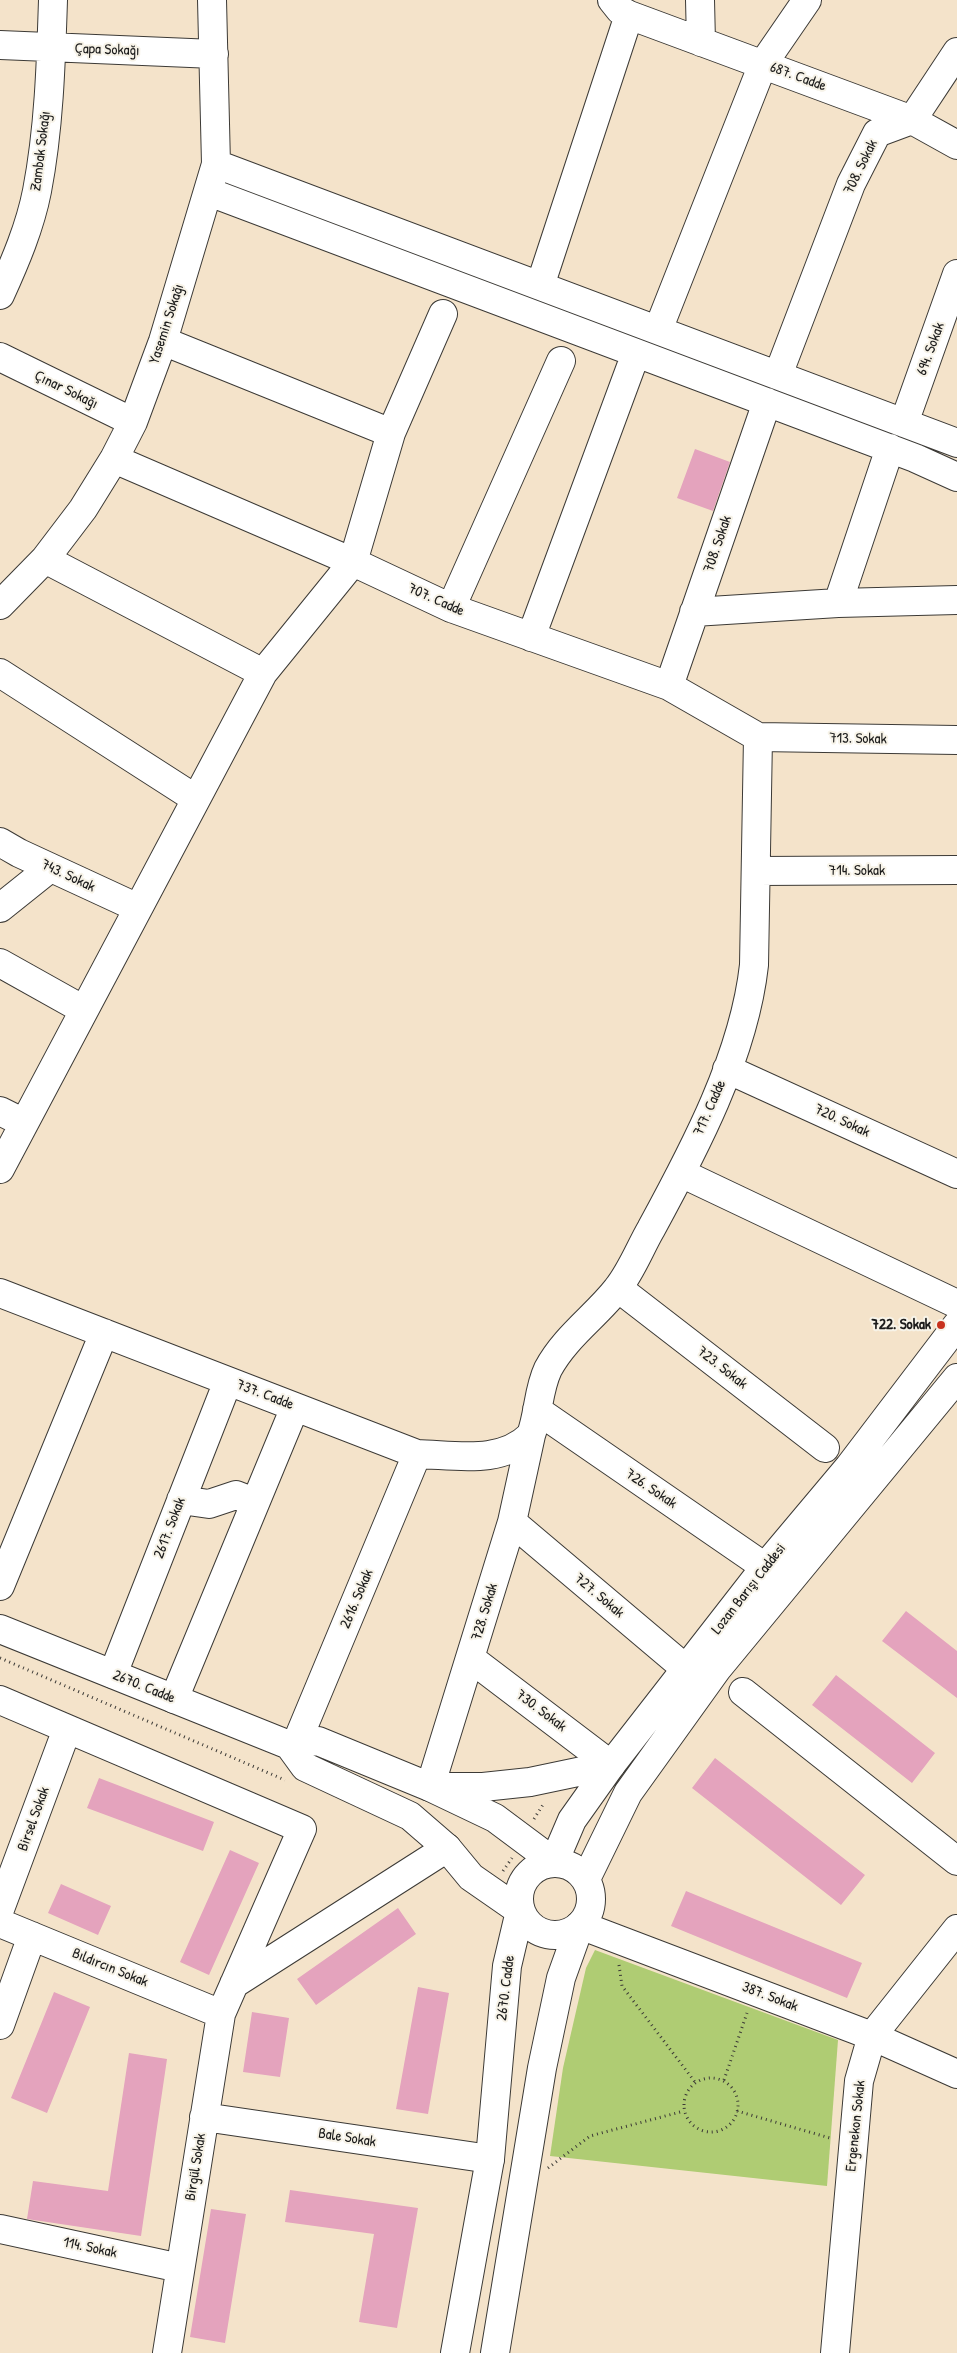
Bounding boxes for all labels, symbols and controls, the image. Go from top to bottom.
street label: Çapa Sokağı [74,40,140,60]
street label: 687. Cadde [768,59,828,95]
street label: Zambak Sokağı [27,110,55,192]
street label: 708. Sokak [840,137,882,197]
street label: Yasemin Sokağı [146,282,188,366]
street label: 694. Sokak [913,320,949,378]
street label: Çınar Sokağı [31,367,101,413]
street label: 708. Sokak [700,513,736,575]
street label: 707. Cadde [405,580,467,620]
street label: 713. Sokak [829,729,887,749]
street label: 743. Sokak [38,856,98,896]
street label: 714. Sokak [829,862,885,880]
street label: 717. Cadde [690,1078,730,1138]
street label: 720. Sokak [811,1100,873,1142]
place label: 722. Sokak [872,1316,931,1334]
marker: 722. Sokak [935,1319,947,1331]
street label: 723. Sokak [693,1343,751,1393]
street label: 737. Cadde [234,1376,296,1414]
street label: 726. Sokak [622,1465,680,1513]
street label: 2617. Sokak [150,1495,190,1561]
street label: Lozan Barışı Caddesi [708,1540,790,1638]
street label: 2616. Sokak [337,1567,377,1631]
street label: 727. Sokak [570,1570,628,1622]
street label: 728. Sokak [468,1581,502,1643]
street label: 2670. Cadde [110,1666,178,1708]
street label: 730. Sokak [512,1686,570,1736]
street label: Birsel Sokak [14,1784,54,1854]
street label: Bıldırcın Sokak [69,1945,151,1991]
street label: 2670. Cadde [493,1954,519,2022]
street label: 387. Sokak [739,1978,801,2016]
street label: Ergenekon Sokak [842,2080,870,2172]
street label: Bale Sokak [317,2125,377,2151]
street label: Birgül Sokak [182,2132,210,2202]
street label: 114. Sokak [62,2234,118,2262]

